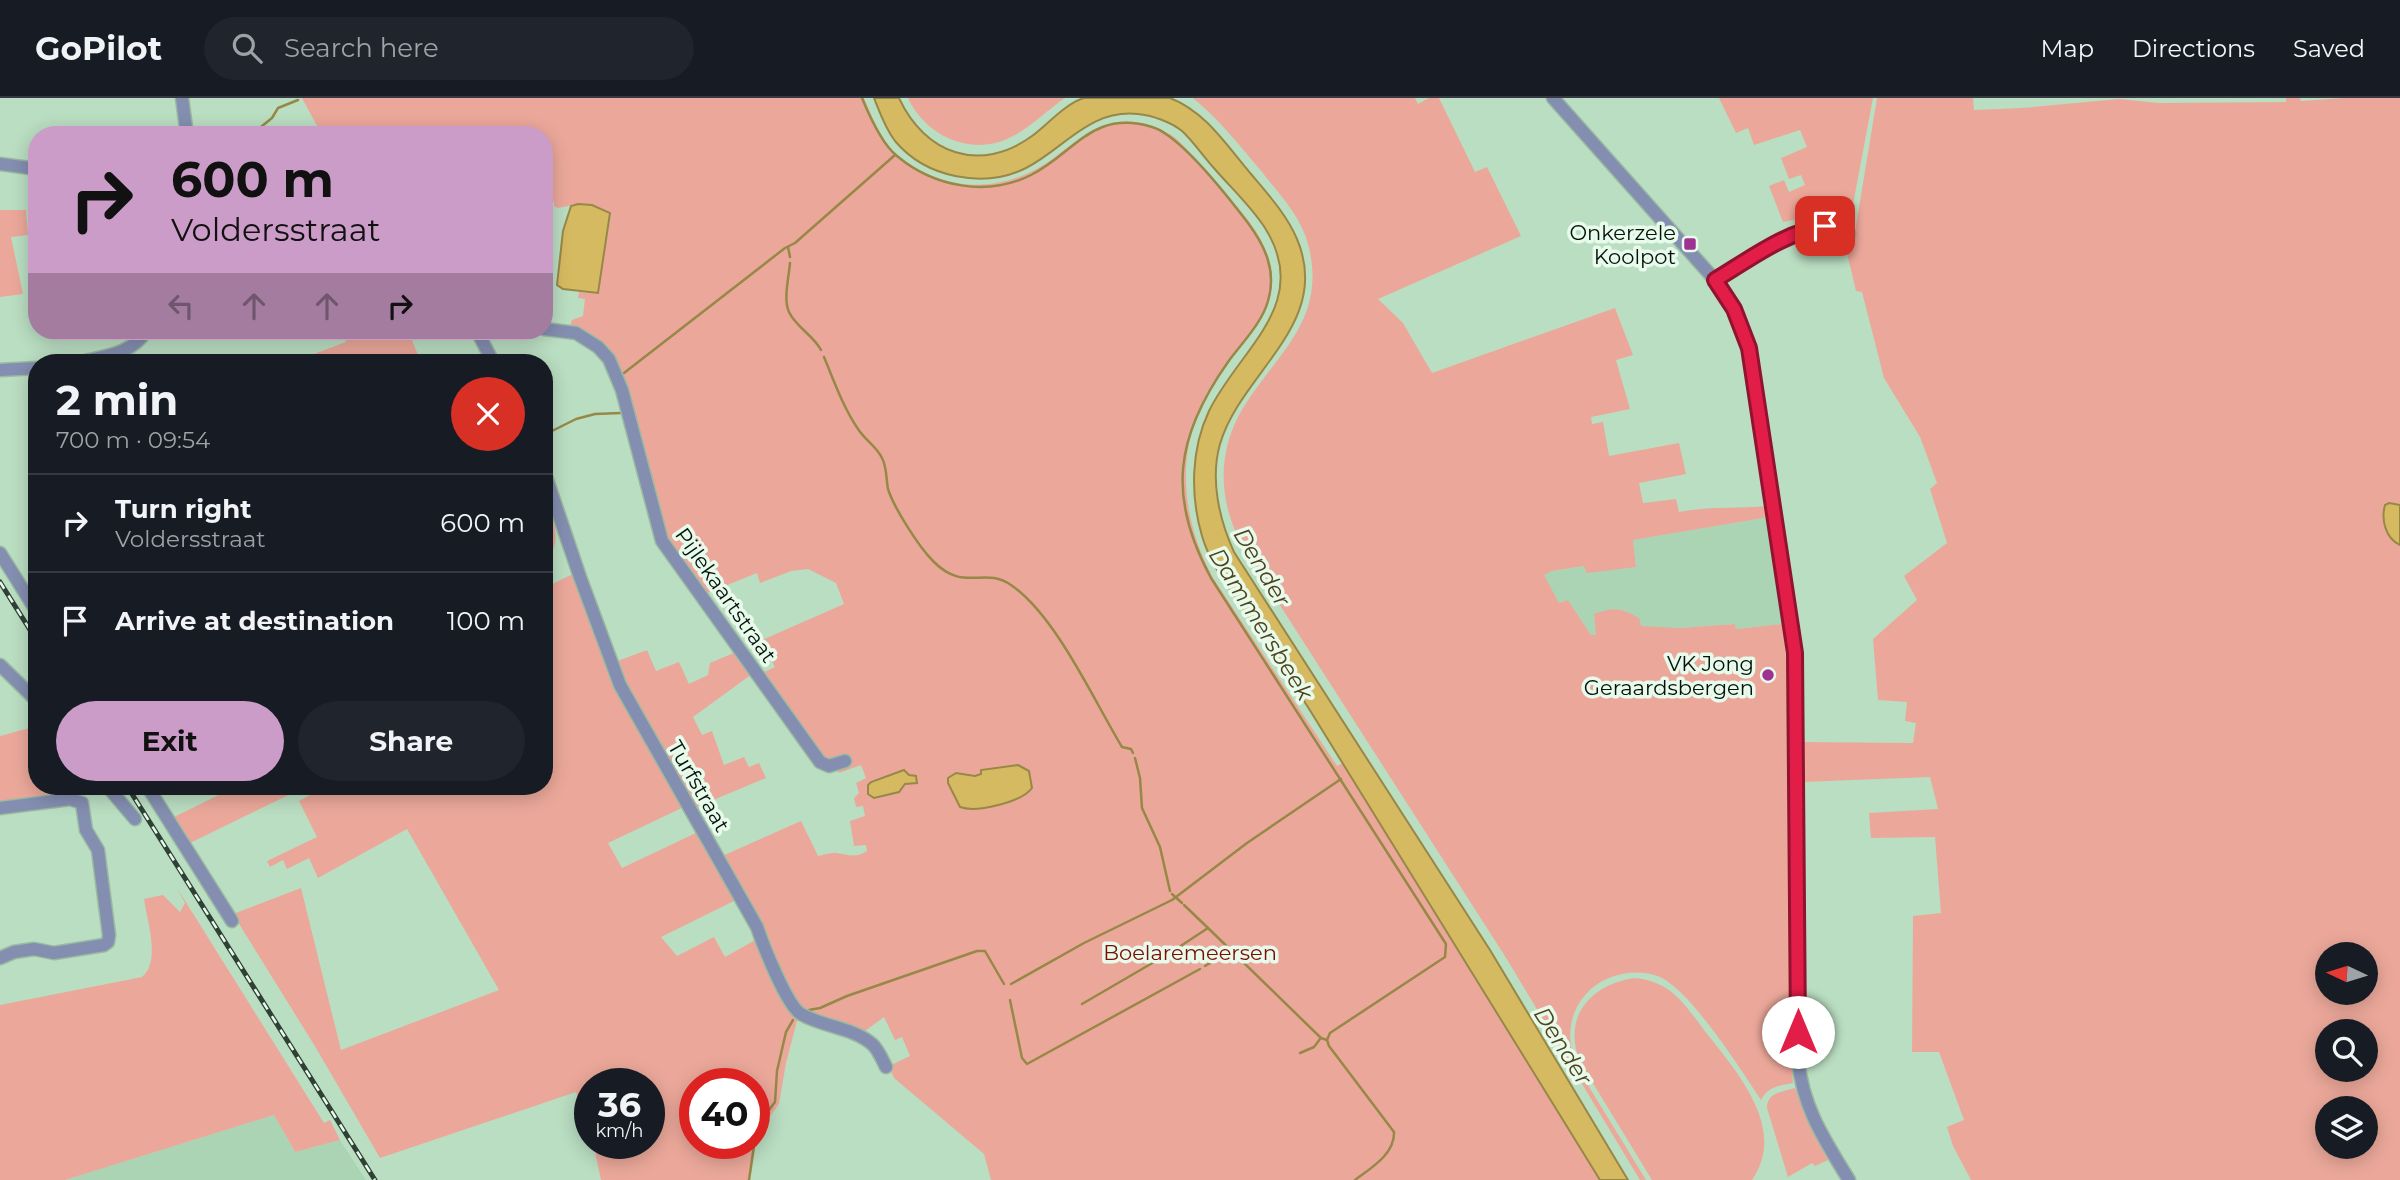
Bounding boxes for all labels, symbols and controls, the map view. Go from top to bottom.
search box [204,17,694,80]
text: GoPilot [35,28,162,68]
icon: search [228,29,266,67]
text: Search here [284,32,439,64]
text: Map [2041,34,2094,63]
text: Directions [2132,34,2255,63]
text: Saved [2293,34,2365,63]
text: 600 m [171,150,334,209]
icon: right [56,154,147,245]
pin [1795,196,1855,256]
icon: arrive [1806,207,1844,245]
text: Voldersstraat [171,210,381,249]
place label: Onkerzele Koolpot [1569,220,1676,269]
marker: Onkerzele Koolpot [1682,236,1698,252]
icon: left [162,287,200,325]
icon: ahead [235,287,273,325]
icon: ahead [308,287,346,325]
icon: right [381,287,419,325]
text: 2 min [56,374,178,426]
button: close [451,377,525,451]
text: 700 m · 09:54 [56,426,210,454]
text: Turn right [115,493,251,525]
icon: right [56,504,94,542]
text: 600 m [440,507,525,539]
water label: Dender [1228,522,1297,612]
street label: Pijlekaartstraat [670,523,782,667]
text: Voldersstraat [115,525,266,553]
water label: Dammersbeek [1203,542,1320,707]
icon: arrive [56,602,94,640]
text: Arrive at destination [115,605,394,637]
text: 100 m [447,605,525,637]
place label: VK Jong Geraardsbergen [1584,651,1754,700]
marker: VK Jong Geraardsbergen [1760,667,1776,683]
button: Exit [56,701,284,781]
button: Share [298,701,525,781]
street label: Turfstraat [663,736,735,836]
park label: Boelaremeersen [1103,940,1277,965]
north arrow [2315,942,2378,1004]
map controls [2315,942,2378,1159]
position arrow [1761,995,1835,1069]
water label: Dender [1528,1002,1598,1091]
button: search [2315,1019,2378,1082]
speed limit sign: 40 [679,1068,770,1159]
text: 36 [598,1083,641,1126]
button: layers [2315,1096,2378,1159]
text: km/h [595,1120,644,1142]

